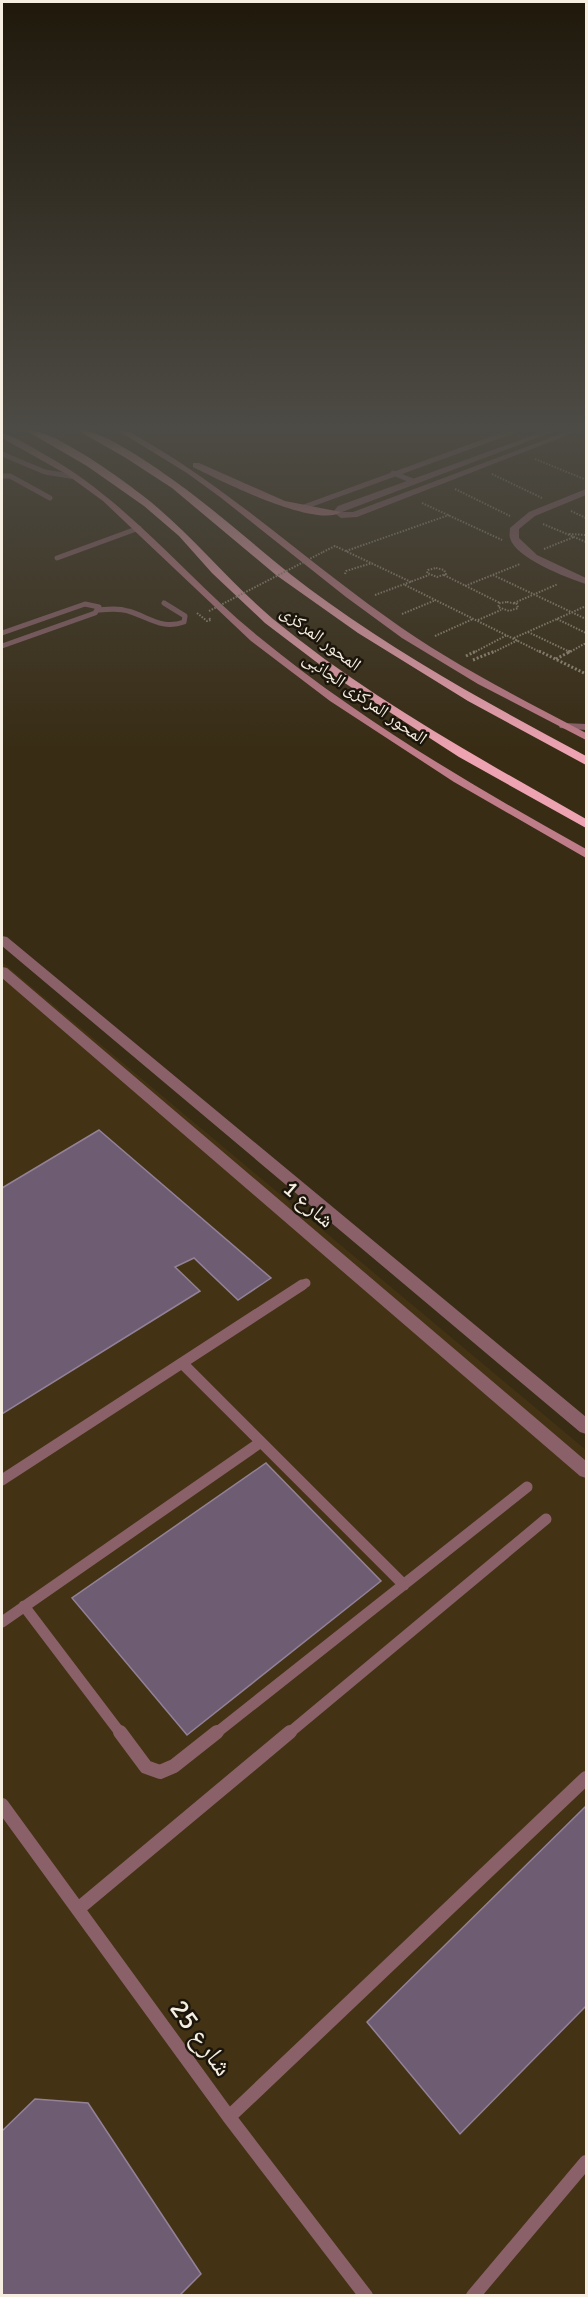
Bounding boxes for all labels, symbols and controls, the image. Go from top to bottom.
street label: المحور المركزى [276,600,366,676]
street label: المحور المركزى الجانبى [299,647,431,749]
street label: شارع 1 [278,1175,340,1233]
street label: شارع 25 [162,1993,240,2083]

